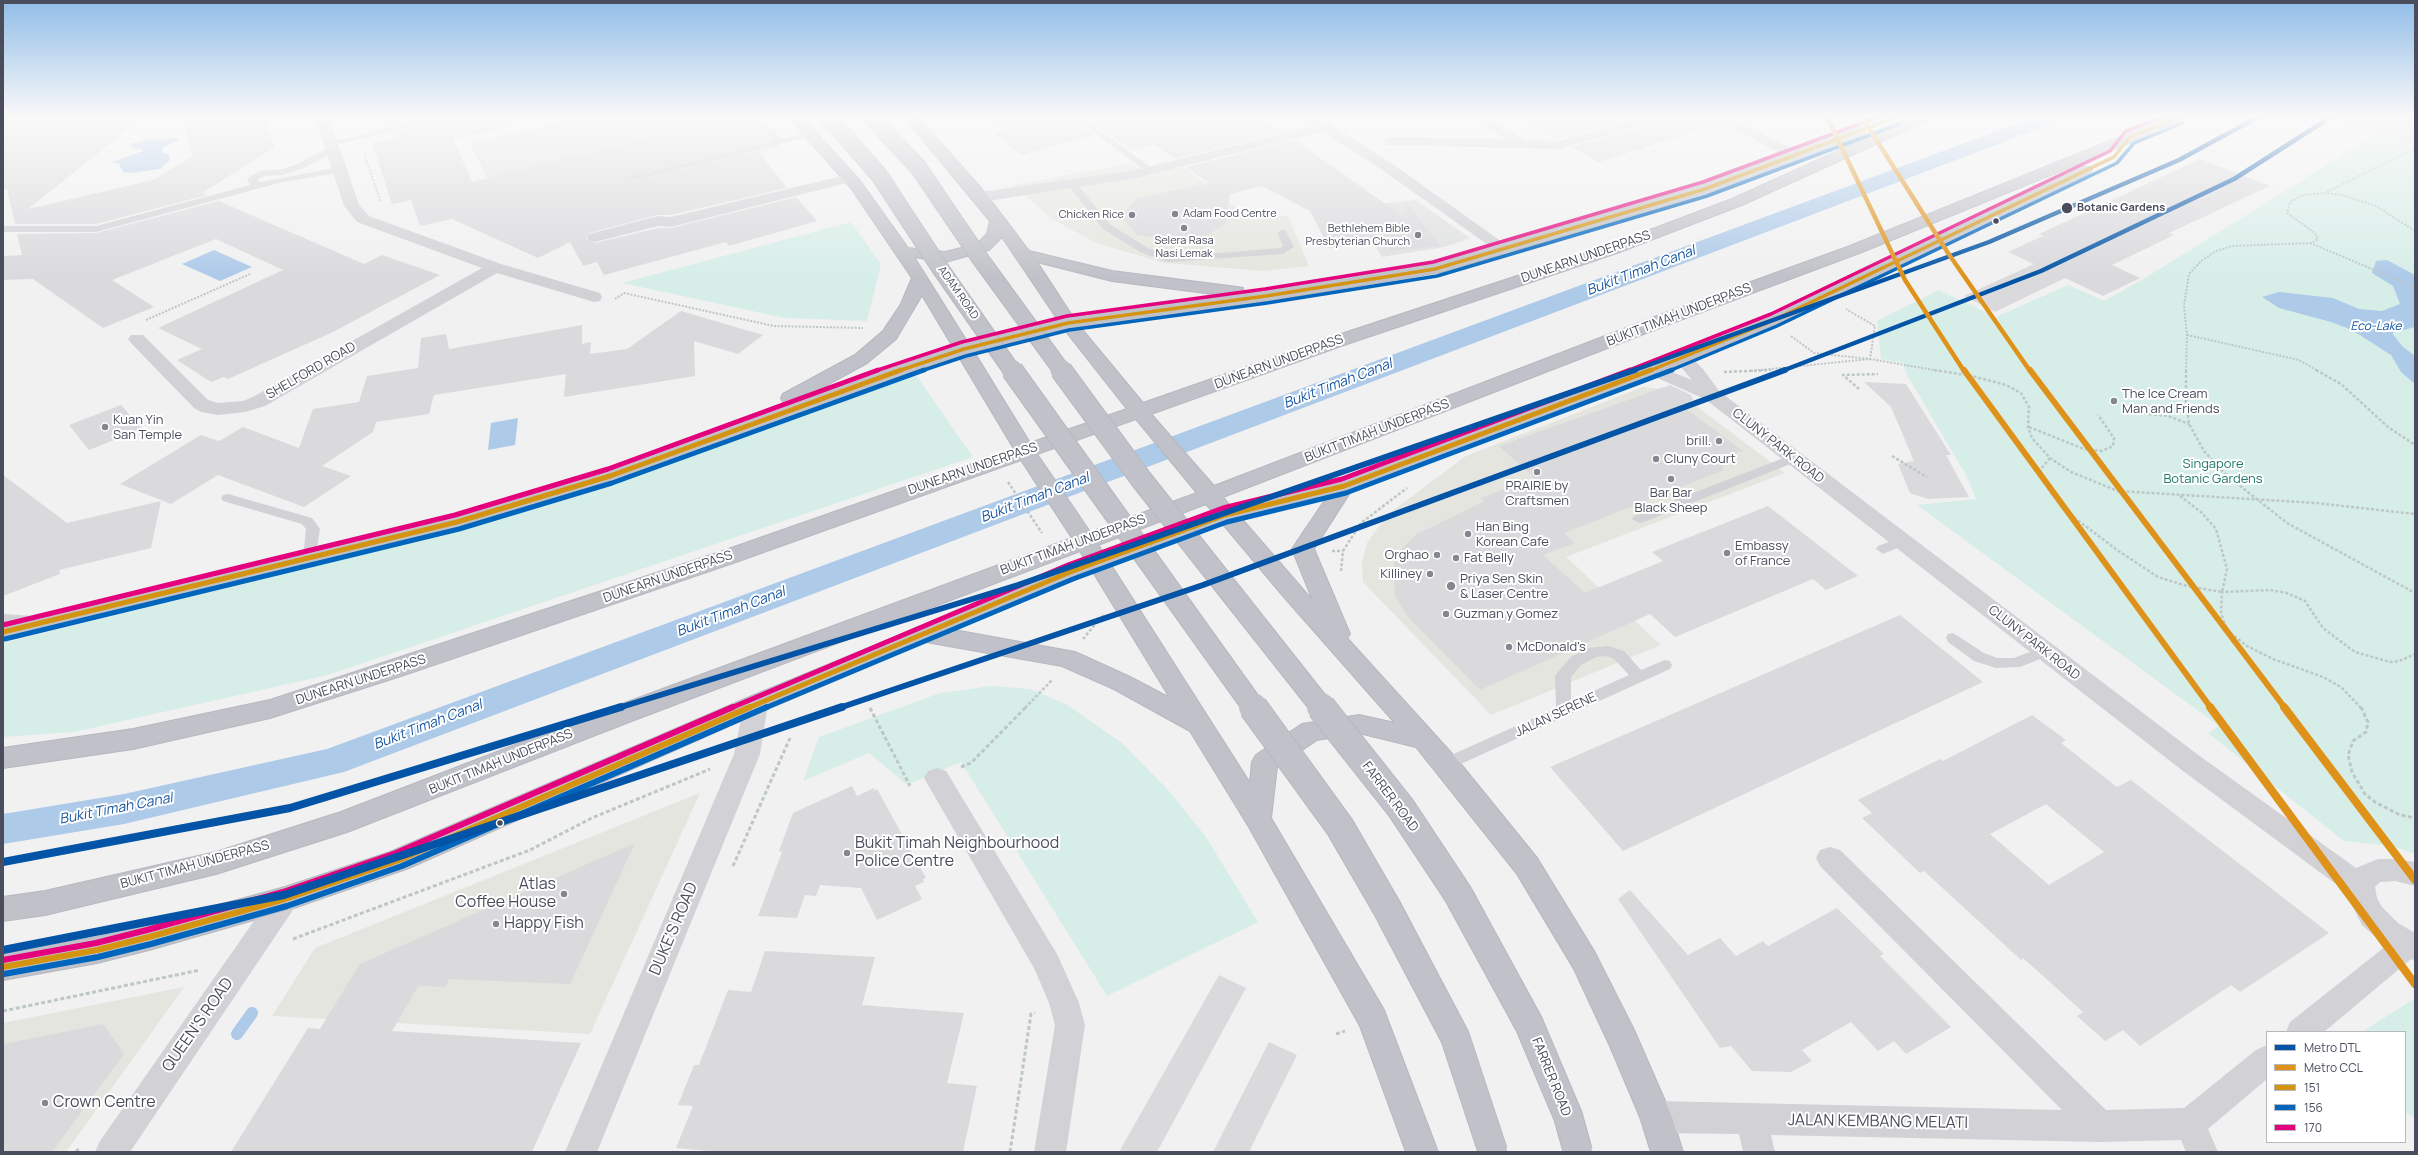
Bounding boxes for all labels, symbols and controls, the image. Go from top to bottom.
marker: Botanic Gardens [2060,201,2074,215]
place label: Botanic Gardens [2077,201,2165,215]
place label: Adam Food Centre [1183,207,1277,221]
place label: Chicken Rice [1059,208,1124,222]
marker: Adam Food Centre [1170,209,1180,219]
marker: Chicken Rice [1127,210,1137,220]
unlabelled marker [1991,216,2001,226]
place label: Bethlehem Bible Presbyterian Church [1305,222,1410,248]
marker: Selera Rasa Nasi Lemak [1179,223,1189,233]
street label: DUNEARN UNDERPASS [1519,228,1653,286]
marker: Bethlehem Bible Presbyterian Church [1413,230,1423,240]
place label: Selera Rasa Nasi Lemak [1154,234,1214,260]
water label: Bukit Timah Canal [1584,243,1698,299]
street label: ADAM ROAD [935,264,981,322]
street label: BUKIT TIMAH UNDERPASS [1605,280,1753,350]
water label: Eco-Lake [2350,320,2402,334]
street label: DUNEARN UNDERPASS [1213,331,1345,393]
street label: SHELFORD ROAD [263,339,359,403]
water label: Bukit Timah Canal [1281,356,1395,412]
place label: The Ice Cream Man and Friends [2122,386,2220,417]
street label: BUKIT TIMAH UNDERPASS [1303,396,1451,466]
marker: The Ice Cream Man and Friends [2109,396,2119,406]
street label: CLUNY PARK ROAD [1729,405,1827,487]
place label: Kuan Yin San Temple [113,412,182,443]
marker: Kuan Yin San Temple [100,422,110,432]
place label: brill. [1686,433,1711,449]
marker: brill. [1714,436,1724,446]
street label: DUNEARN UNDERPASS [906,440,1040,498]
place label: Cluny Court [1664,451,1736,467]
marker: Cluny Court [1651,454,1661,464]
park label: Singapore Botanic Gardens [2163,456,2263,487]
marker: PRAIRIE by Craftsmen [1532,467,1542,477]
water label: Bukit Timah Canal [978,470,1092,526]
marker: Bar Bar Black Sheep [1666,474,1676,484]
place label: PRAIRIE by Craftsmen [1505,478,1569,509]
place label: Bar Bar Black Sheep [1635,485,1707,516]
street label: BUKIT TIMAH UNDERPASS [998,511,1148,579]
place label: Han Bing Korean Cafe [1476,519,1549,550]
marker: Han Bing Korean Cafe [1463,529,1473,539]
place label: Embassy of France [1735,538,1790,569]
place label: Orghao [1385,547,1429,563]
street label: DUNEARN UNDERPASS [601,548,735,606]
marker: Embassy of France [1722,548,1732,558]
marker: Orghao [1432,550,1442,560]
place label: Fat Belly [1464,550,1514,566]
marker: Fat Belly [1451,553,1461,563]
place label: Killiney [1380,566,1422,582]
marker: Killiney [1425,569,1435,579]
place label: Priya Sen Skin & Laser Centre [1460,571,1548,602]
marker: Priya Sen Skin & Laser Centre [1445,580,1457,592]
water label: Bukit Timah Canal [674,584,788,640]
street label: CLUNY PARK ROAD [1985,602,2083,684]
place label: Guzman y Gomez [1454,606,1558,622]
marker: Guzman y Gomez [1441,609,1451,619]
place label: McDonald's [1517,639,1586,655]
marker: McDonald's [1504,642,1514,652]
street label: DUNEARN UNDERPASS [294,652,428,708]
street label: JALAN SERENE [1513,689,1599,741]
water label: Bukit Timah Canal [371,697,485,753]
street label: BUKIT TIMAH UNDERPASS [427,726,575,798]
street label: FARRER ROAD [1359,759,1421,835]
water label: Bukit Timah Canal [58,790,174,828]
unlabelled marker [495,818,505,828]
place label: Bukit Timah Neighbourhood Police Centre [855,834,1059,872]
street label: BUKIT TIMAH UNDERPASS [119,838,271,892]
marker: Bukit Timah Neighbourhood Police Centre [842,848,852,858]
place label: Atlas Coffee House [455,875,556,913]
street label: DUKE'S ROAD [646,880,702,978]
marker: Atlas Coffee House [559,889,569,899]
place label: Happy Fish [504,914,584,934]
marker: Happy Fish [491,919,501,929]
street label: QUEEN'S ROAD [158,974,238,1076]
legend [2266,1031,2406,1143]
street label: FARRER ROAD [1528,1035,1574,1119]
text: Metro DTL [2304,1039,2361,1056]
text: Metro CCL [2304,1059,2363,1076]
text: 151 [2304,1079,2320,1096]
place label: Crown Centre [53,1093,156,1113]
marker: Crown Centre [40,1098,50,1108]
text: 156 [2304,1099,2323,1116]
street label: JALAN KEMBANG MELATI [1788,1111,1968,1133]
text: 170 [2304,1119,2322,1136]

